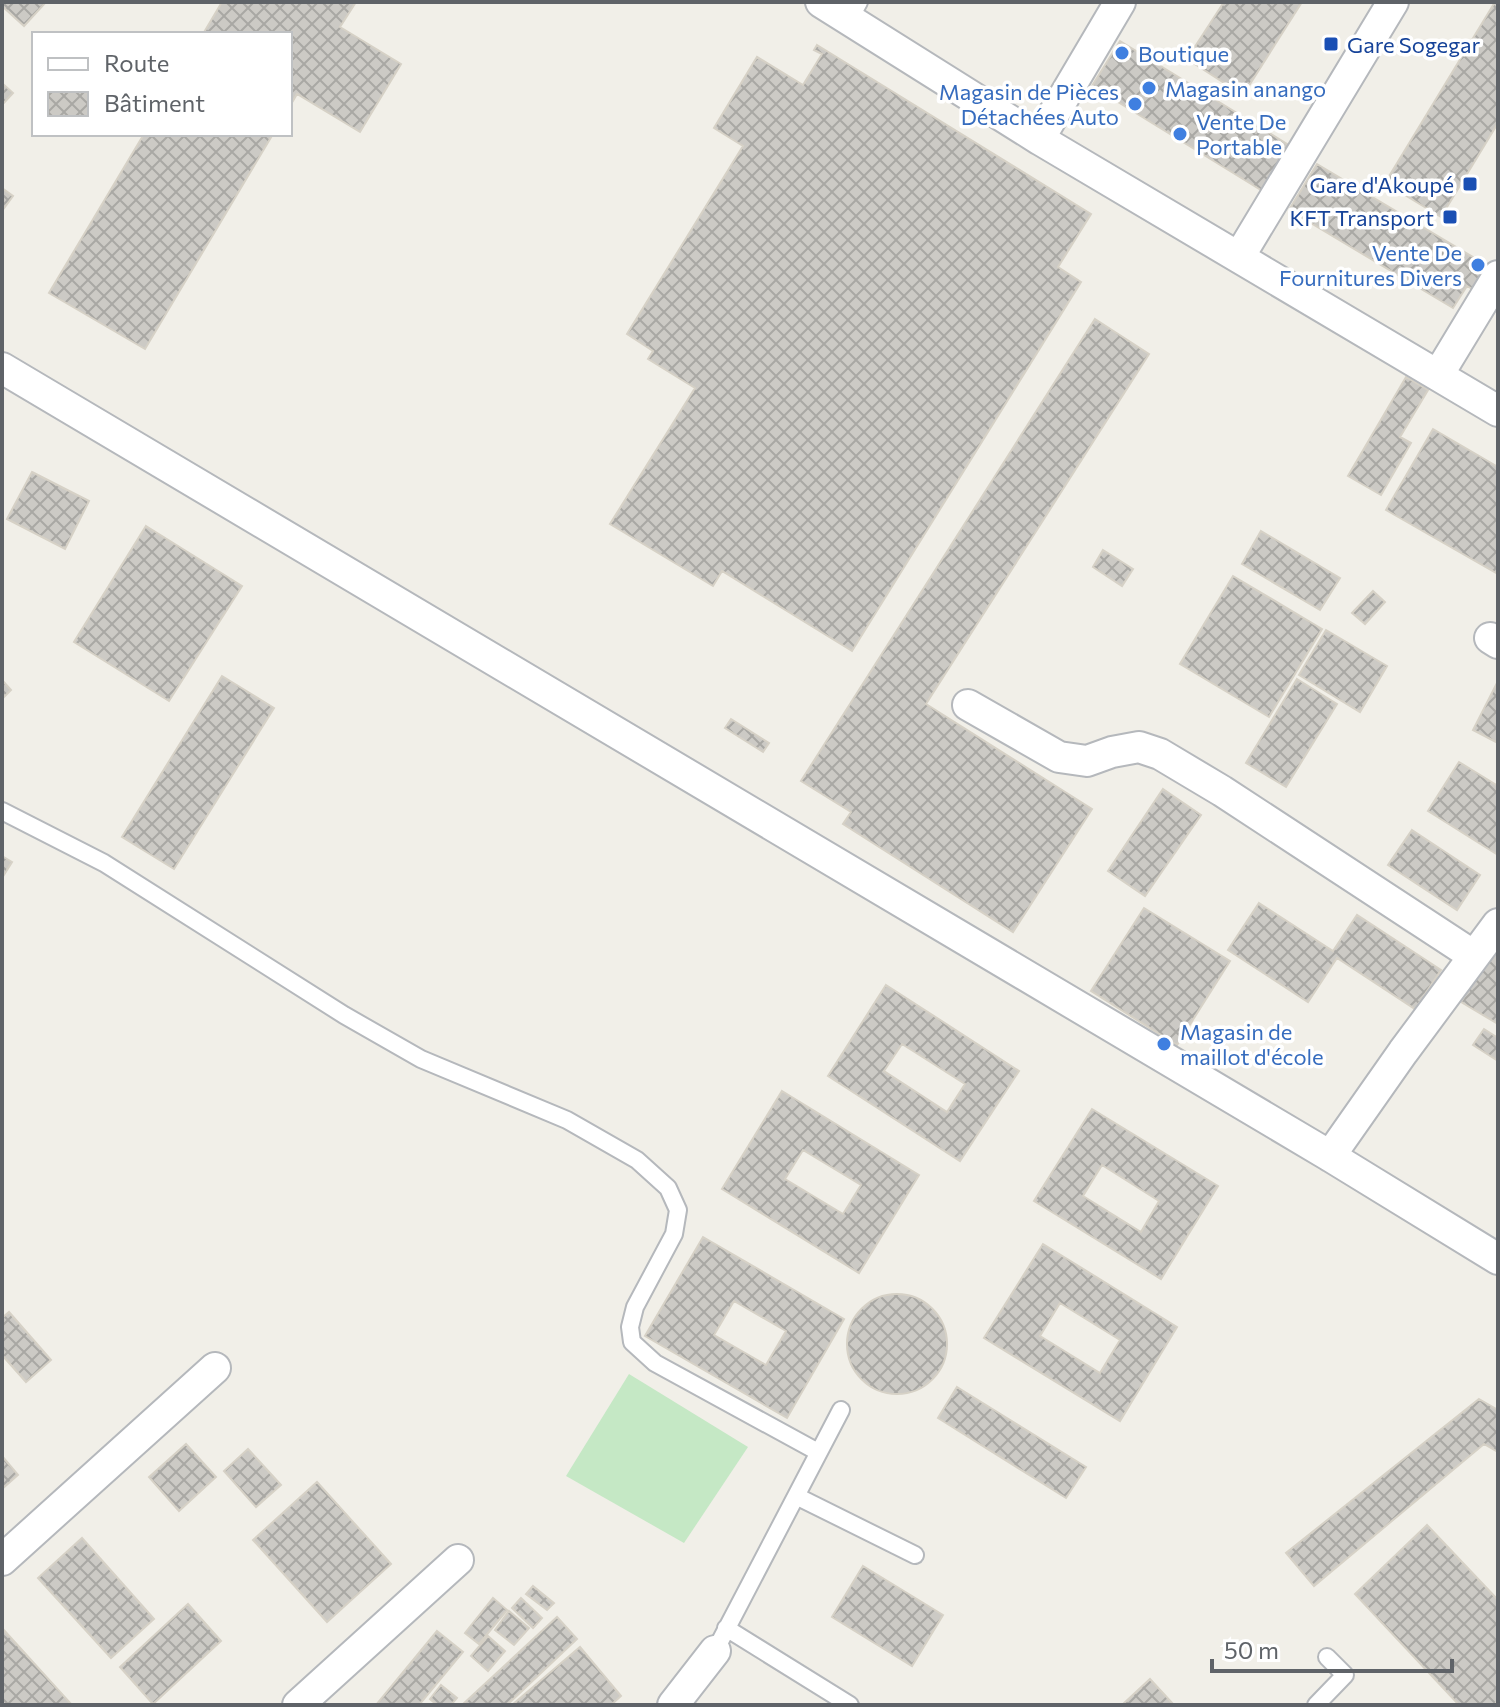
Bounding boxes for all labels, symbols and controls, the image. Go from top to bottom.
place label: Gare Sogegar [1347,31,1480,58]
legend [32,32,292,136]
marker: Gare Sogegar [1322,35,1340,53]
place label: Boutique [1138,40,1229,67]
marker: Boutique [1113,44,1131,62]
text: Route [104,48,169,77]
place label: Magasin anango [1165,75,1326,102]
place label: Magasin de Pièces Détachées Auto [939,78,1119,130]
marker: Magasin anango [1140,79,1158,97]
text: Bâtiment [104,88,205,117]
marker: Magasin de Pièces Détachées Auto [1126,95,1144,113]
place label: Vente De Portable [1196,108,1286,160]
marker: Vente De Portable [1171,125,1189,143]
place label: Gare d'Akoupé [1310,171,1454,198]
marker: Gare d'Akoupé [1461,175,1479,193]
place label: KFT Transport [1289,204,1434,231]
marker: KFT Transport [1441,208,1459,226]
place label: Vente De Fournitures Divers [1279,239,1462,291]
marker: Vente De Fournitures Divers [1469,256,1487,274]
place label: Magasin de maillot d'école [1180,1018,1324,1070]
marker: Magasin de maillot d'école [1155,1035,1173,1053]
scale bar [1212,1623,1452,1673]
text: 50 m [1224,1635,1279,1664]

